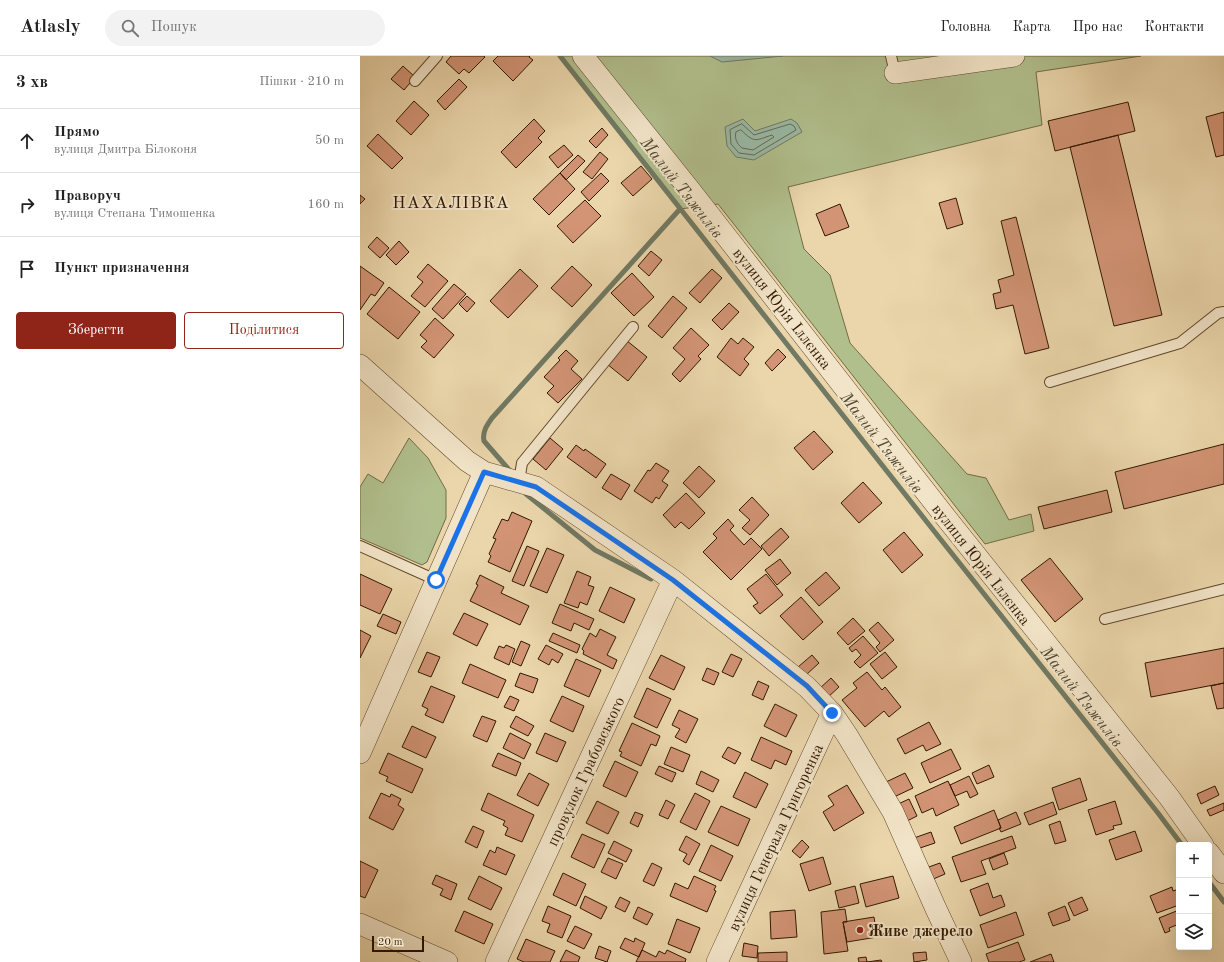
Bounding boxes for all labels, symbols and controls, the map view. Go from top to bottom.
search box [105,10,385,46]
icon: search [119,17,141,39]
text: Atlasly [20,18,81,37]
text: Пошук [151,20,197,35]
text: Головна [940,20,991,34]
text: Карта [1013,20,1051,34]
text: Про нас [1073,20,1123,34]
text: Контакти [1145,20,1204,34]
text: 3 хв [16,74,48,91]
text: Пішки · 210 m [259,75,344,88]
text: Прямо [54,125,100,140]
icon: ahead [16,130,38,152]
text: 50 m [315,134,344,147]
water label: Малий Тяжилів [636,134,725,242]
text: вулиця Дмитра Білоконя [54,143,197,156]
text: Праворуч [54,189,121,204]
icon: right [16,194,38,216]
district label: НАХАЛІВКА [392,195,510,212]
text: 160 m [307,198,344,211]
text: вулиця Степана Тимошенка [54,207,215,220]
street label: вулиця Юрія Іллєнка [729,246,834,373]
icon: arrive [16,258,38,280]
text: Пункт призначення [54,261,190,276]
button: Зберегти [16,312,176,349]
button: Поділитися [184,312,344,349]
water label: Малий Тяжилів [836,389,925,497]
street label: вулиця Юрія Іллєнка [928,502,1033,629]
route start [427,571,445,589]
water label: Малий Тяжилів [1036,643,1125,751]
street label: провулок Грабовського [545,695,628,849]
route end [823,704,841,722]
street label: вулиця Генерала Григоренка [726,742,827,934]
map controls [1176,842,1212,950]
button: + [1176,842,1212,878]
button: − [1176,878,1212,914]
button: layers [1176,914,1212,950]
place label: Живе джерело [868,924,973,940]
marker: Живе джерело [855,925,865,935]
scale bar [372,934,424,953]
text: 20 m [378,937,403,948]

